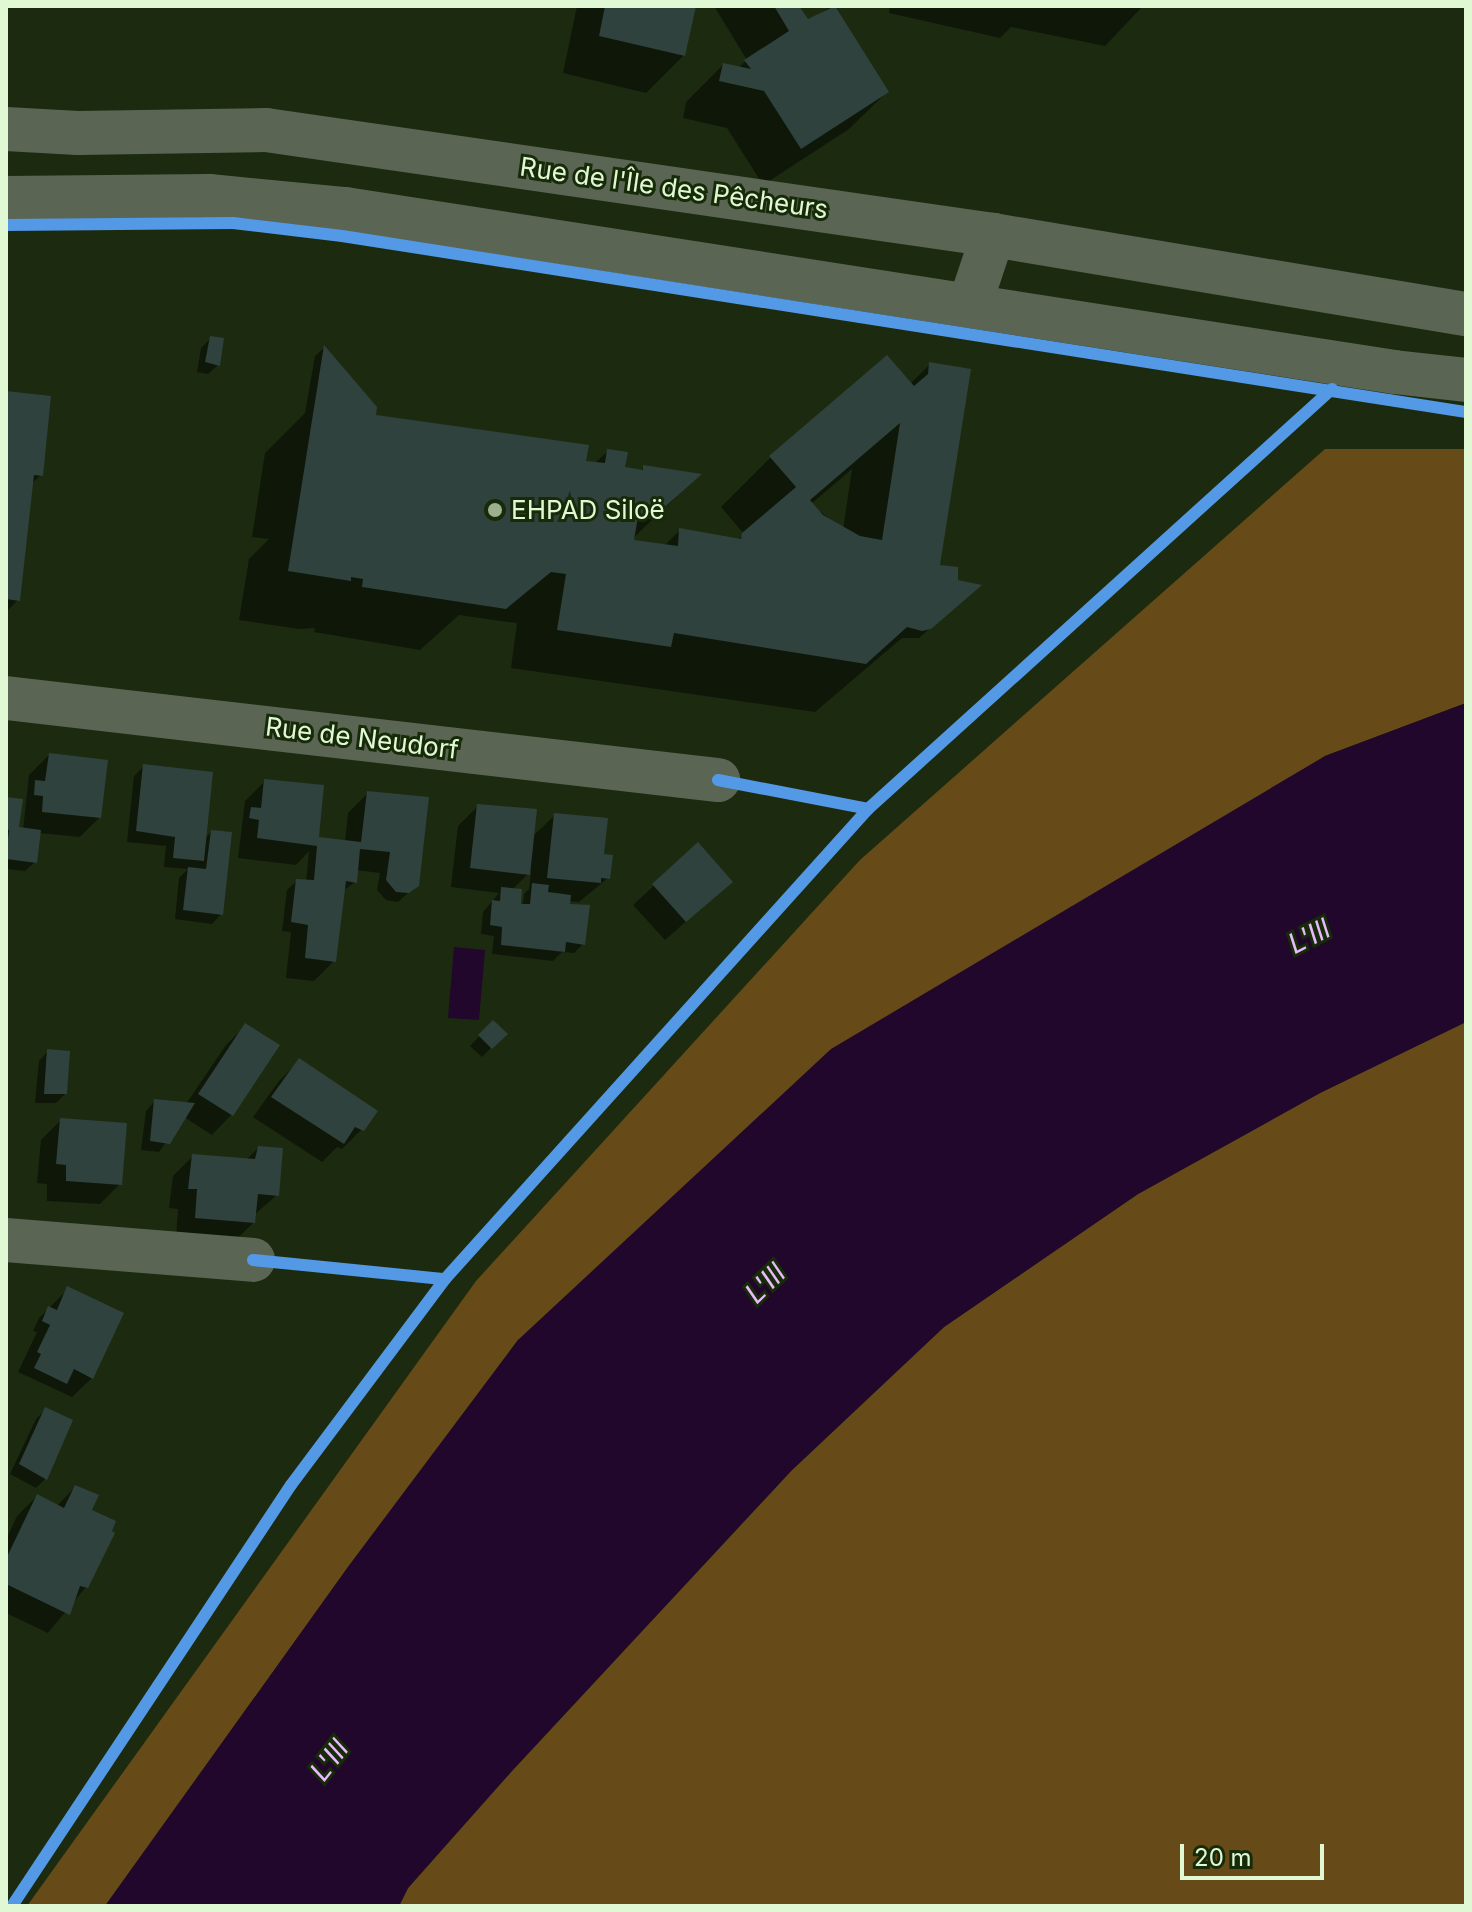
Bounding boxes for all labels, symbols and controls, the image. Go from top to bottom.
street label: Rue de l'Île des Pêcheurs [518,151,830,225]
place label: EHPAD Siloë [511,494,665,526]
marker: EHPAD Siloë [486,501,504,519]
street label: Rue de Neudorf [264,711,460,765]
water label: L'Ill [1282,911,1336,961]
water label: L'Ill [738,1256,792,1310]
water label: L'Ill [303,1733,355,1787]
scale bar [1184,1828,1328,1878]
text: 20 m [1194,1843,1252,1872]

